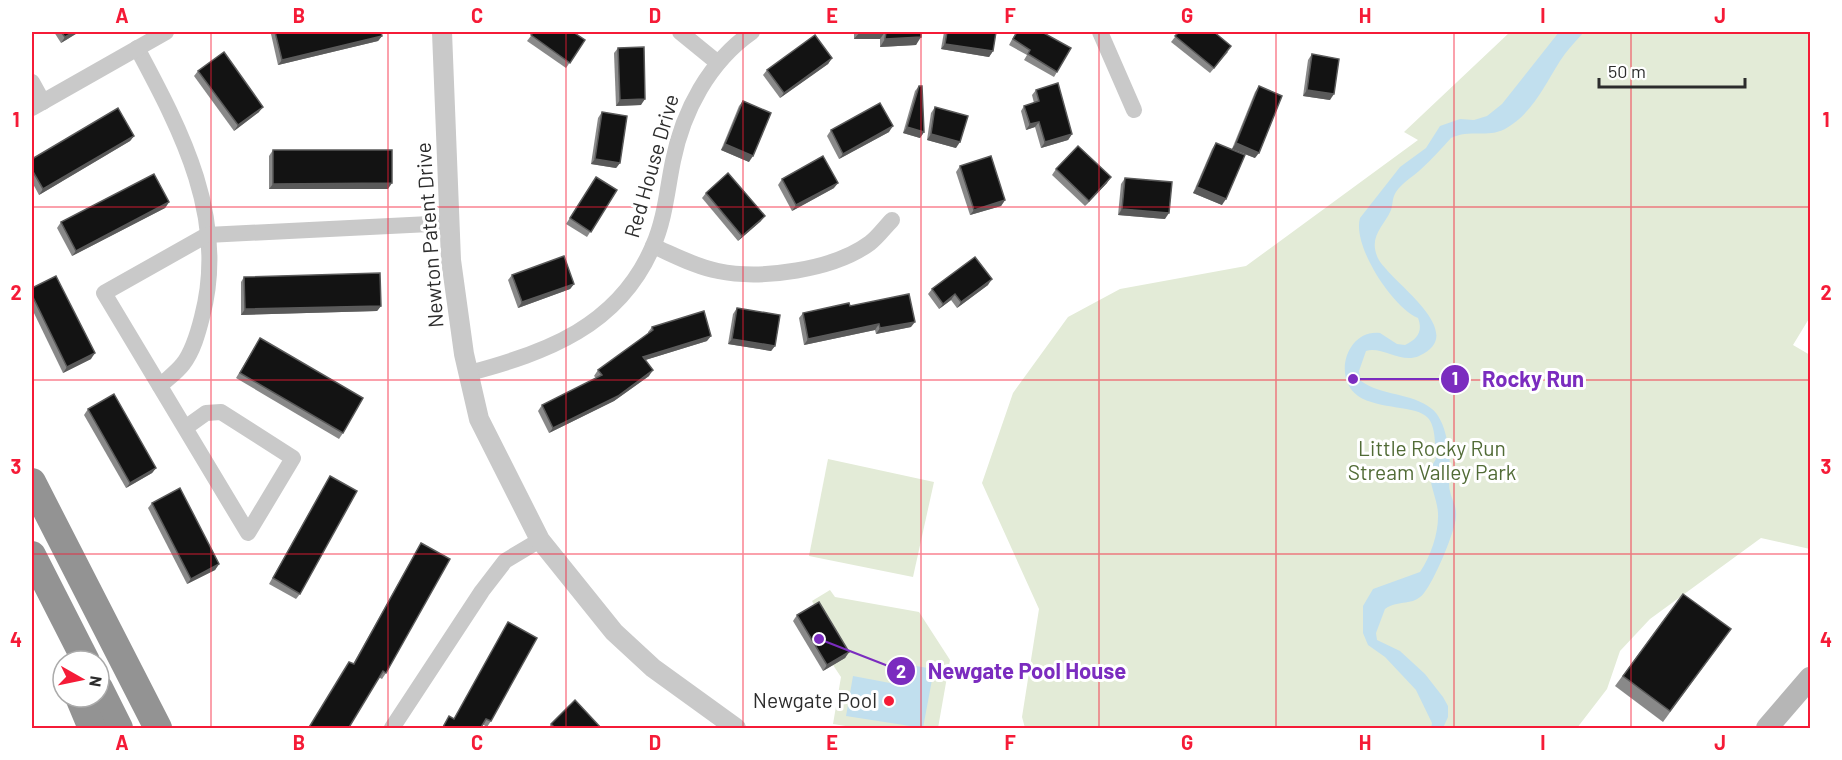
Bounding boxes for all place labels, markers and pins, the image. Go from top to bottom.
callout: Rocky Run [1440,359,1596,399]
callout: Newgate Pool House [886,651,1139,691]
place label: Newgate Pool [753,687,877,712]
marker: Newgate Pool [882,694,896,708]

